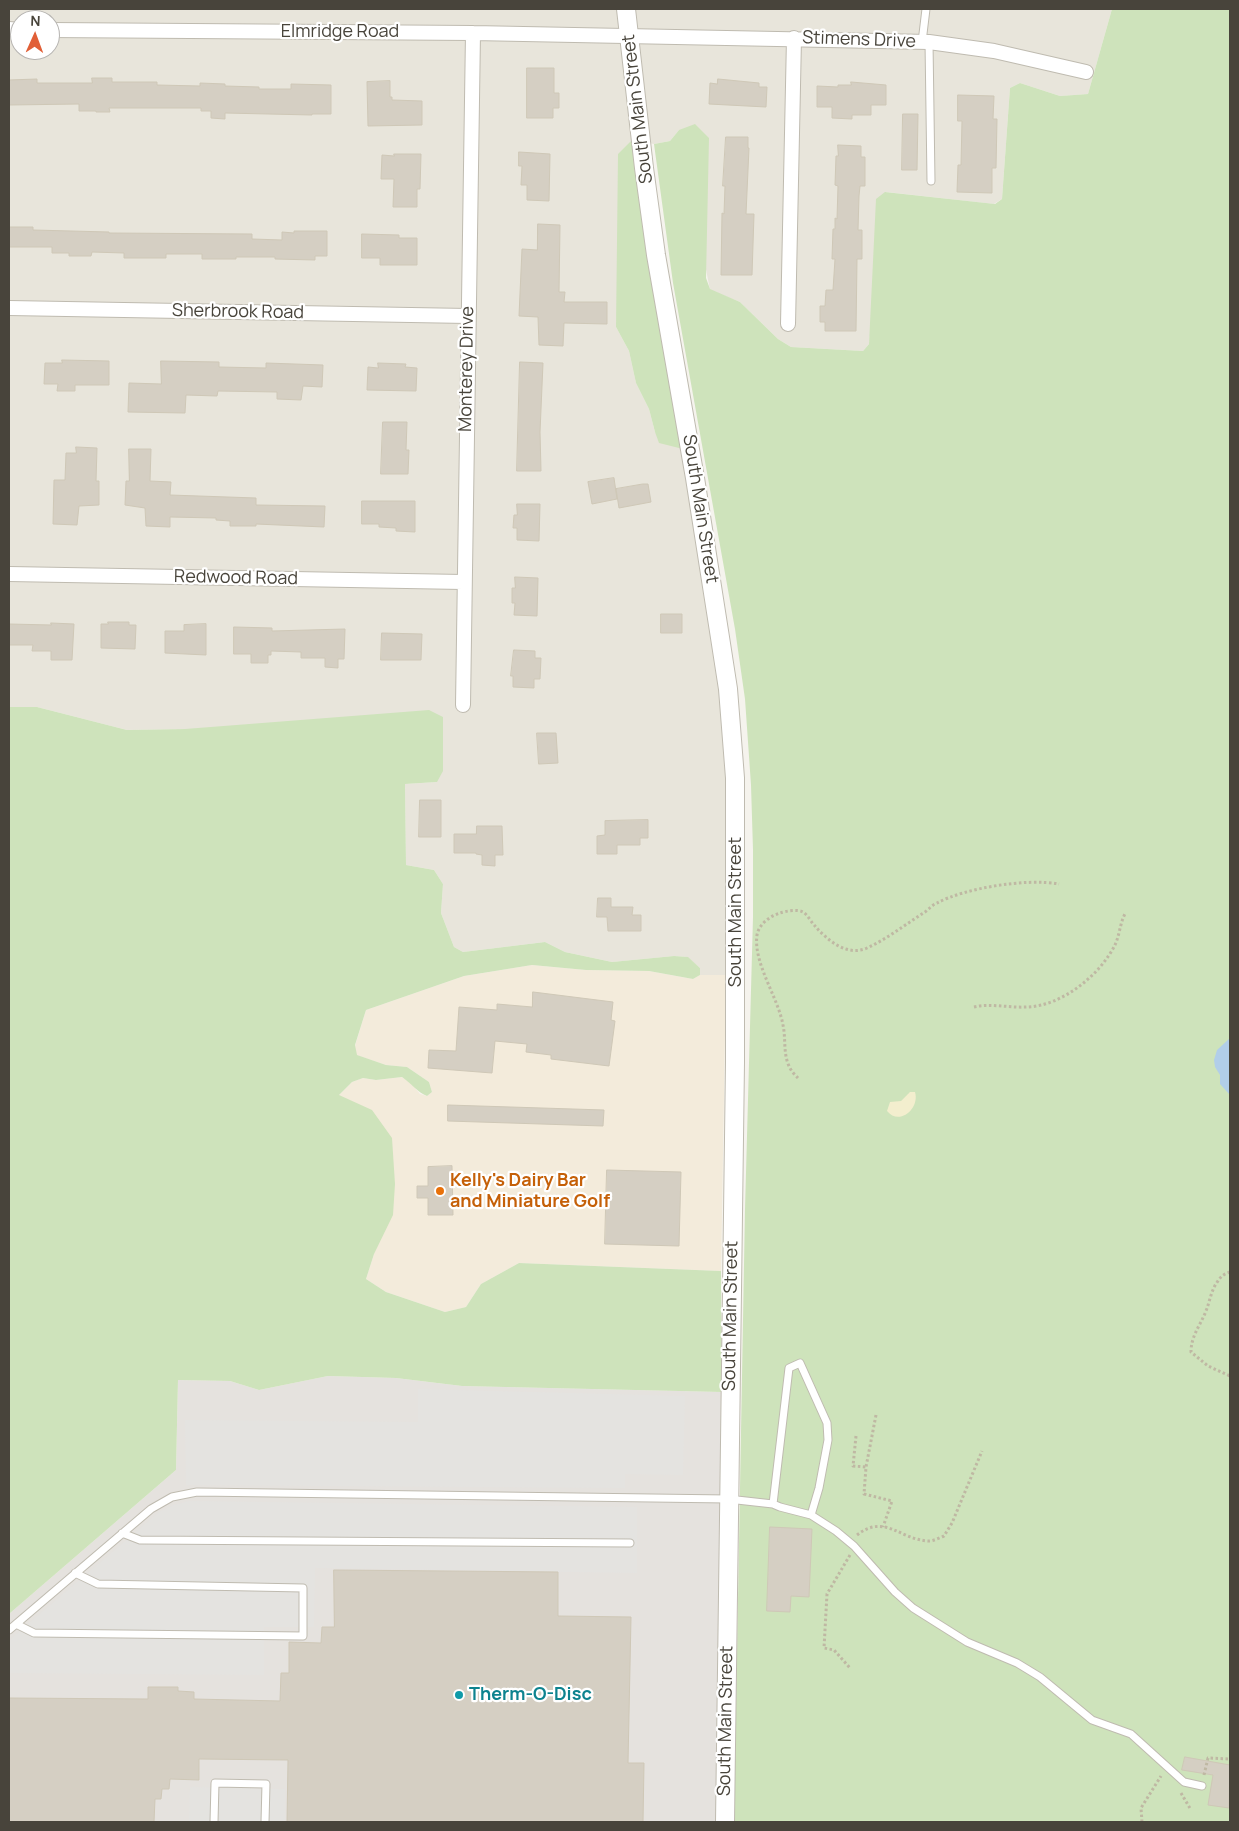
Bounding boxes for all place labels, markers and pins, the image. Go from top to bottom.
place label: Kelly's Dairy Bar and Miniature Golf [450,1170,610,1212]
marker: Kelly's Dairy Bar and Miniature Golf [434,1185,446,1197]
place label: Therm-O-Disc [469,1684,592,1706]
marker: Therm-O-Disc [453,1689,465,1701]

